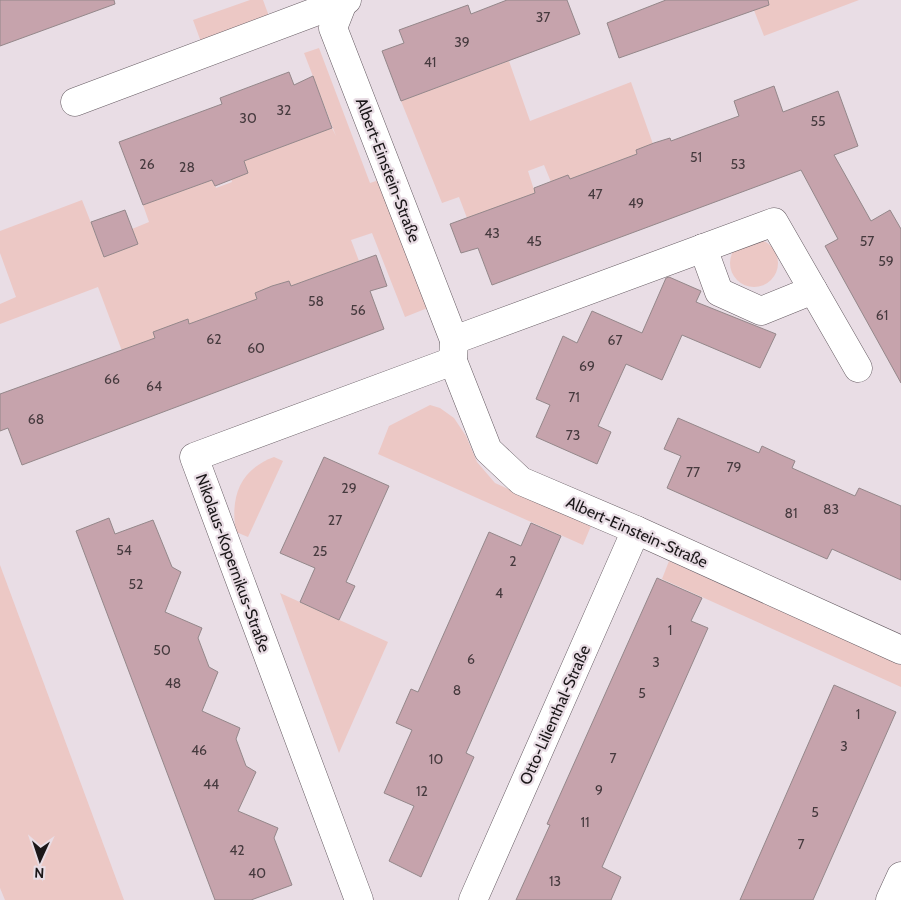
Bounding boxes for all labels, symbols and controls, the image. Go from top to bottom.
house number: 37 [536,8,550,26]
house number: 39 [454,33,470,51]
house number: 41 [424,53,436,71]
street label: Albert-Einstein-Straße [352,95,424,245]
house number: 32 [277,101,291,119]
house number: 30 [239,109,257,127]
house number: 55 [810,112,826,130]
house number: 51 [690,148,702,166]
house number: 26 [139,155,155,173]
house number: 53 [730,155,746,173]
house number: 28 [179,158,195,176]
house number: 47 [587,185,603,203]
house number: 49 [628,194,644,212]
house number: 43 [484,224,500,242]
house number: 45 [526,232,542,250]
house number: 57 [860,232,874,250]
house number: 59 [878,252,894,270]
house number: 58 [308,292,324,310]
house number: 56 [350,301,366,319]
house number: 61 [876,306,888,324]
house number: 62 [206,330,222,348]
house number: 67 [608,331,622,349]
house number: 60 [247,339,265,357]
house number: 69 [579,357,595,375]
house number: 66 [104,370,120,388]
house number: 64 [146,377,162,395]
house number: 71 [568,388,580,406]
house number: 68 [28,410,44,428]
house number: 73 [566,426,580,444]
house number: 79 [727,458,742,476]
house number: 77 [686,463,700,481]
street label: Nikolaus-Kopernikus-Straße [192,471,274,655]
house number: 29 [341,479,357,497]
street label: Albert-Einstein-Straße [563,492,711,572]
house number: 83 [823,500,839,518]
house number: 81 [784,504,798,522]
house number: 27 [328,511,342,529]
house number: 54 [116,541,132,559]
house number: 25 [313,542,327,560]
house number: 2 [509,552,517,570]
house number: 52 [129,575,143,593]
house number: 4 [495,584,503,602]
house number: 1 [668,621,672,639]
house number: 50 [153,641,171,659]
street label: Otto-Lilienthal-Straße [516,642,594,788]
house number: 6 [467,650,475,668]
house number: 3 [652,653,660,671]
house number: 48 [165,674,181,692]
house number: 8 [453,681,461,699]
house number: 5 [638,684,646,702]
house number: 1 [856,705,860,723]
house number: 3 [840,737,848,755]
house number: 46 [191,741,207,759]
house number: 7 [609,749,617,767]
house number: 10 [429,750,443,768]
house number: 44 [203,775,219,793]
house number: 9 [595,781,603,799]
house number: 12 [416,782,428,800]
house number: 5 [811,803,819,821]
house number: 11 [580,813,590,831]
north arrow [15,835,65,885]
house number: 7 [797,835,805,853]
house number: 42 [229,841,245,859]
text: N [34,864,45,882]
house number: 40 [248,864,266,882]
house number: 13 [549,872,561,890]

